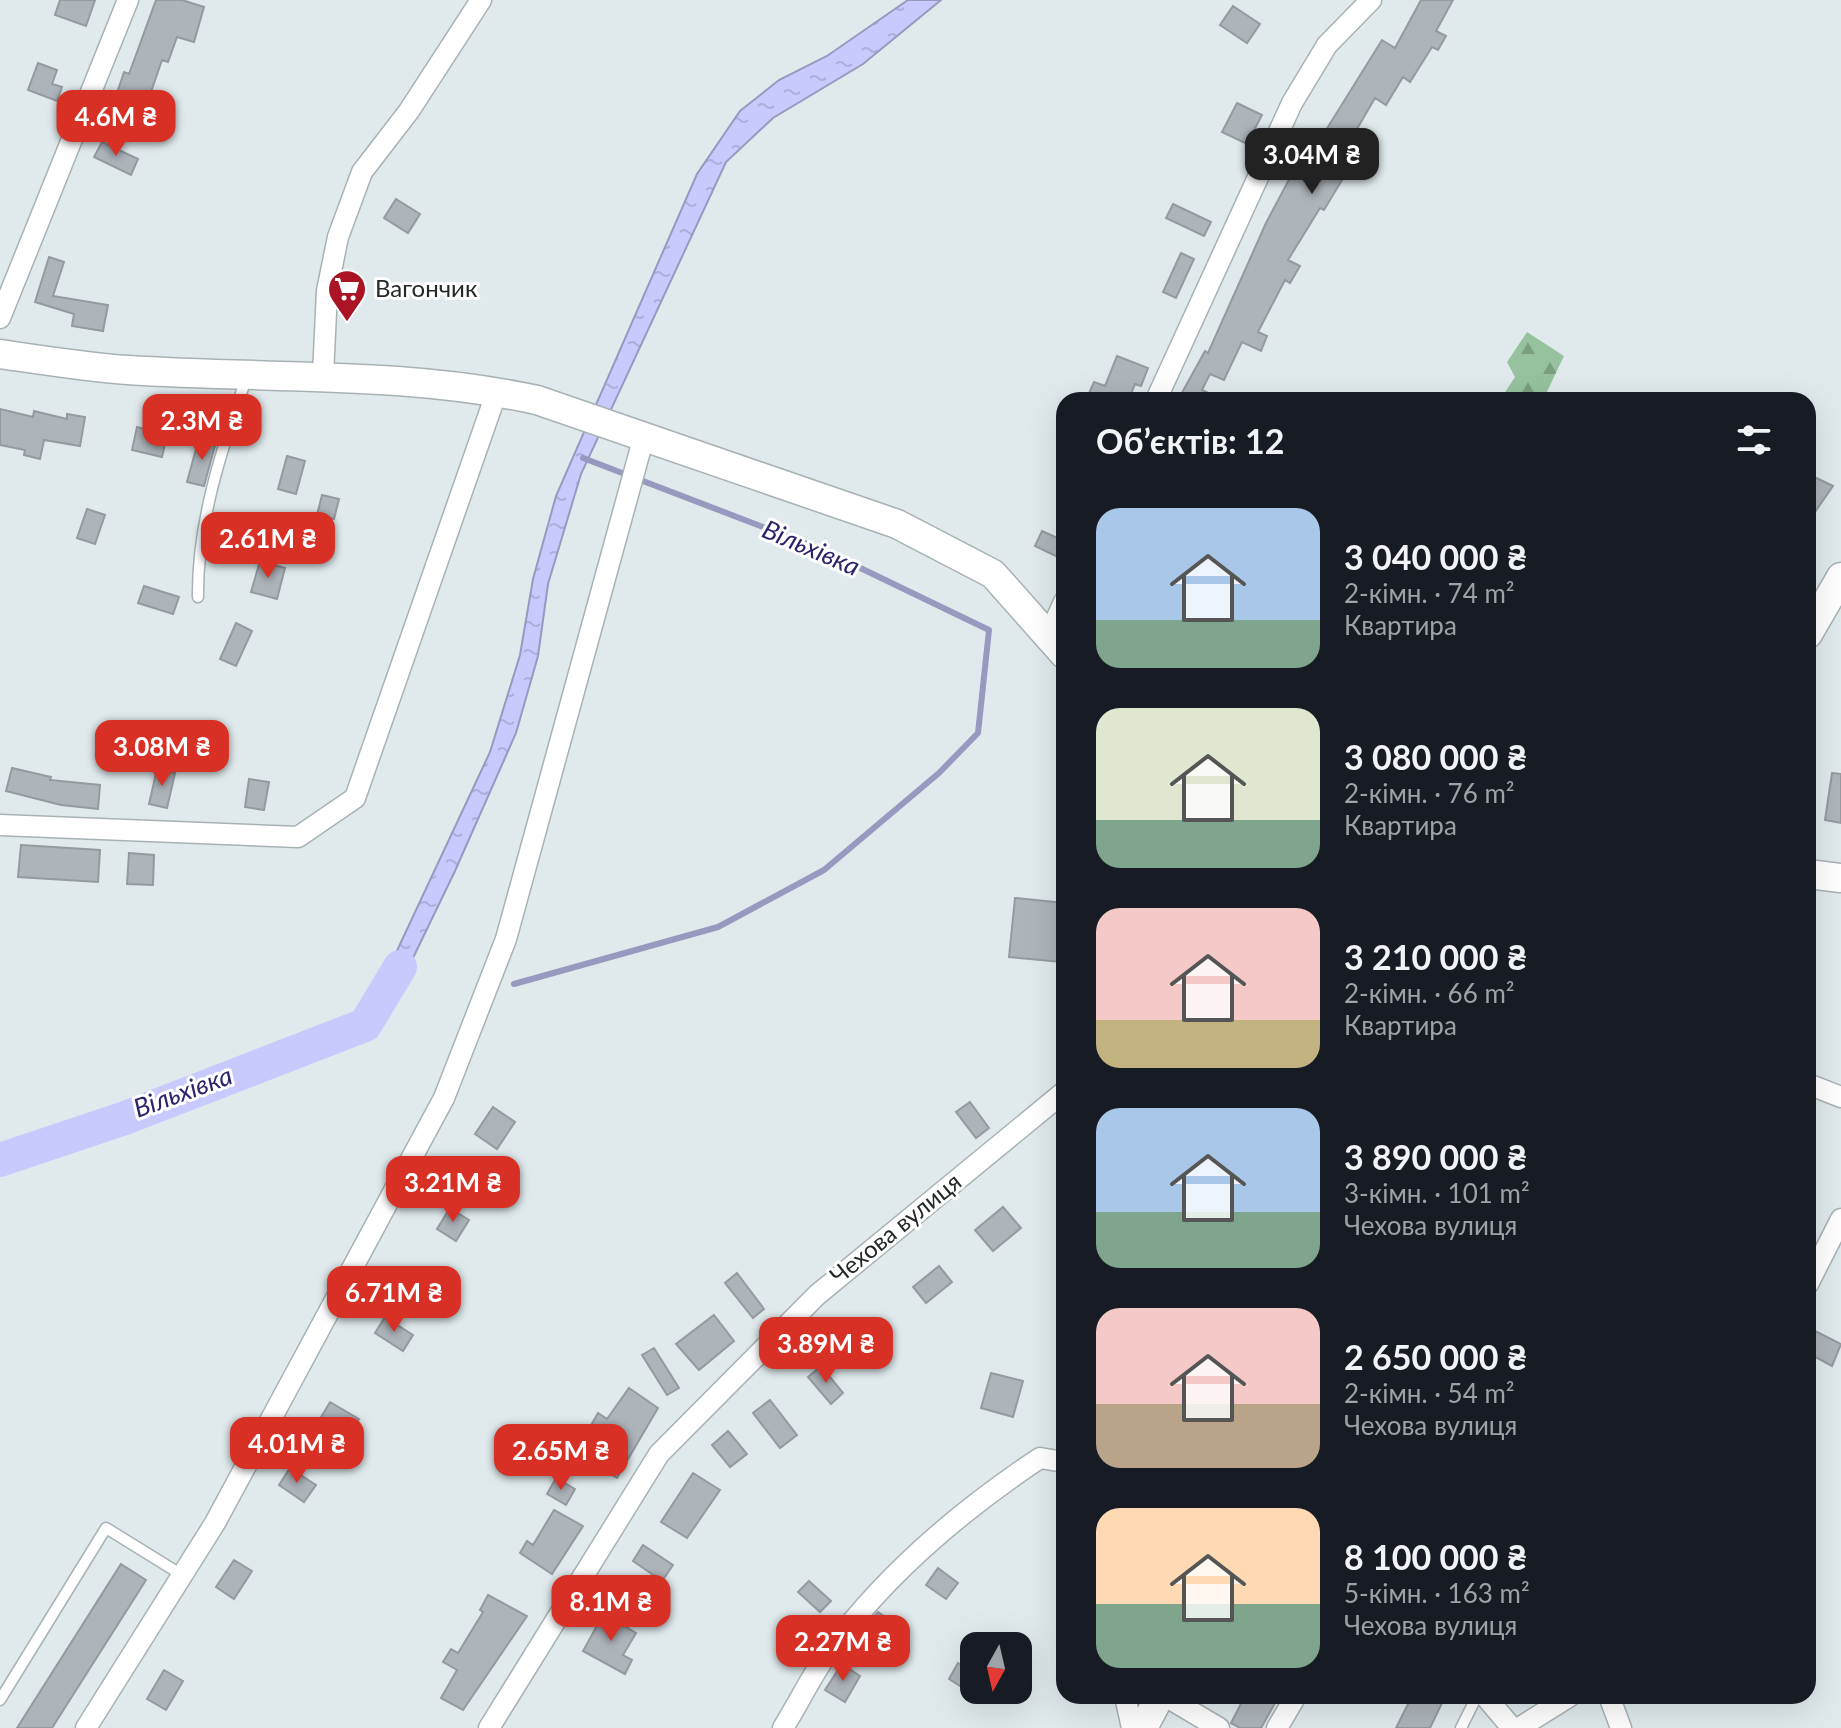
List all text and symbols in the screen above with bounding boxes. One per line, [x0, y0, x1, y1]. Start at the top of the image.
pin: 4.6M ₴ [51, 90, 181, 158]
text: 4.6M ₴ [75, 100, 158, 132]
pin: 3.04M ₴ [1238, 128, 1386, 196]
text: 3.04M ₴ [1263, 138, 1361, 170]
supermarket icon: Вагончик [326, 268, 368, 323]
place label: Вагончик [375, 273, 478, 302]
pin: 2.3M ₴ [137, 394, 267, 462]
text: 2.3M ₴ [161, 404, 244, 436]
icon: filters [1732, 418, 1776, 462]
text: Об’єктів: 12 [1096, 420, 1285, 461]
pin: 2.61M ₴ [194, 512, 342, 580]
water label: Вільхівка [758, 512, 865, 582]
text: 2.61M ₴ [219, 522, 317, 554]
text: 3 040 000 ₴ [1344, 536, 1527, 577]
icon: home [1160, 540, 1256, 636]
text: 2-кімн. · 74 m² [1344, 577, 1515, 609]
text: Квартира [1344, 609, 1457, 641]
pin: 3.08M ₴ [88, 720, 236, 788]
text: 3.08M ₴ [113, 730, 211, 762]
text: 3 080 000 ₴ [1344, 736, 1527, 777]
icon: home [1160, 740, 1256, 836]
text: 2-кімн. · 76 m² [1344, 777, 1515, 809]
text: Квартира [1344, 809, 1457, 841]
text: 3 210 000 ₴ [1344, 936, 1527, 977]
icon: home [1160, 940, 1256, 1036]
text: 2-кімн. · 66 m² [1344, 977, 1515, 1009]
text: Квартира [1344, 1009, 1457, 1041]
water label: Вільхівка [129, 1058, 236, 1124]
text: 3 890 000 ₴ [1344, 1136, 1527, 1177]
icon: home [1160, 1140, 1256, 1236]
pin: 3.21M ₴ [379, 1156, 527, 1224]
text: 3.21M ₴ [404, 1166, 502, 1198]
street label: Чехова вулиця [824, 1166, 966, 1289]
text: 3-кімн. · 101 m² [1344, 1177, 1530, 1209]
text: Чехова вулиця [1344, 1209, 1517, 1241]
pin: 6.71M ₴ [320, 1266, 468, 1334]
text: 6.71M ₴ [345, 1276, 443, 1308]
pin: 3.89M ₴ [752, 1317, 900, 1385]
text: 3.89M ₴ [777, 1327, 875, 1359]
text: 2 650 000 ₴ [1344, 1336, 1527, 1377]
icon: home [1160, 1340, 1256, 1436]
text: 2-кімн. · 54 m² [1344, 1377, 1515, 1409]
text: Чехова вулиця [1344, 1409, 1517, 1441]
pin: 4.01M ₴ [223, 1417, 371, 1485]
pin: 2.65M ₴ [487, 1424, 635, 1492]
text: 4.01M ₴ [248, 1427, 346, 1459]
text: 2.65M ₴ [512, 1434, 610, 1466]
text: 8 100 000 ₴ [1344, 1536, 1527, 1577]
icon: home [1160, 1540, 1256, 1636]
pin: 8.1M ₴ [546, 1575, 676, 1643]
text: 5-кімн. · 163 m² [1344, 1577, 1530, 1609]
text: 8.1M ₴ [570, 1585, 653, 1617]
text: Чехова вулиця [1344, 1609, 1517, 1641]
pin: 2.27M ₴ [769, 1615, 917, 1683]
text: 2.27M ₴ [794, 1625, 892, 1657]
north arrow [960, 1632, 1032, 1704]
map controls [960, 1632, 1032, 1704]

